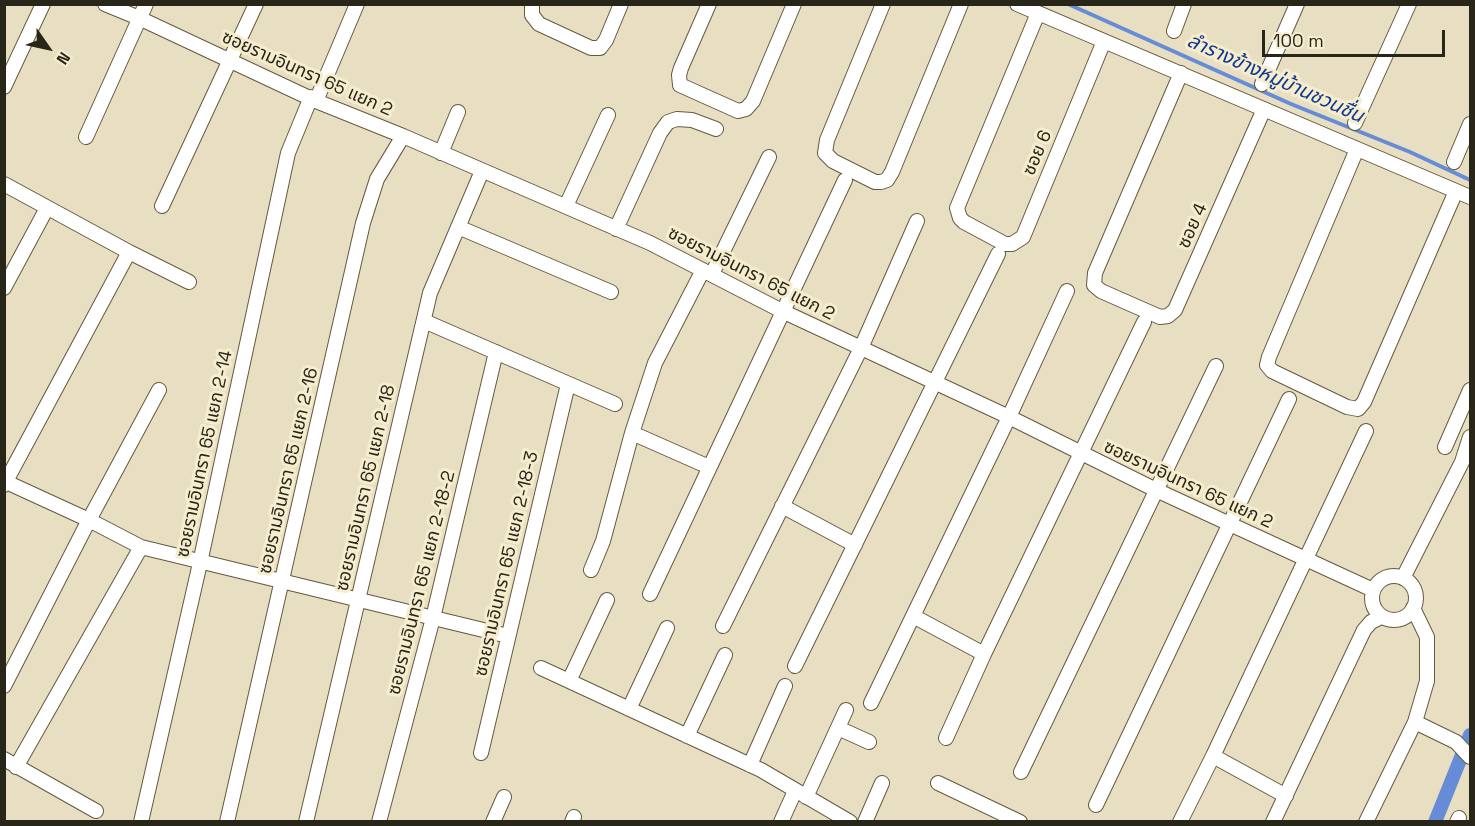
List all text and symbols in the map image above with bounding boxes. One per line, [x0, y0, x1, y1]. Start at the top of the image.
north arrow [18, 18, 78, 78]
scale bar [1265, 18, 1448, 56]
street label: ซอยรามอินทรา 65 แยก 2 [218, 27, 396, 121]
water label: ลำรางข้างหมู่บ้านชวนชื่น [1183, 29, 1367, 129]
text: 100 m [1273, 29, 1324, 52]
text: N [52, 48, 75, 69]
street label: ซอย 6 [1019, 127, 1057, 179]
street label: ซอย 4 [1174, 200, 1212, 252]
street label: ซอยรามอินทรา 65 แยก 2 [664, 223, 838, 325]
street label: ซอยรามอินทรา 65 แยก 2-14 [172, 348, 238, 560]
street label: ซอยรามอินทรา 65 แยก 2-16 [255, 366, 323, 576]
street label: ซอยรามอินทรา 65 แยก 2-18 [332, 383, 400, 593]
street label: ซอยรามอินทรา 65 แยก 2 [1100, 436, 1276, 534]
street label: ซอยรามอินทรา 65 แยก 2-18-3 [471, 449, 543, 679]
street label: ซอยรามอินทรา 65 แยก 2-18-2 [384, 469, 460, 697]

